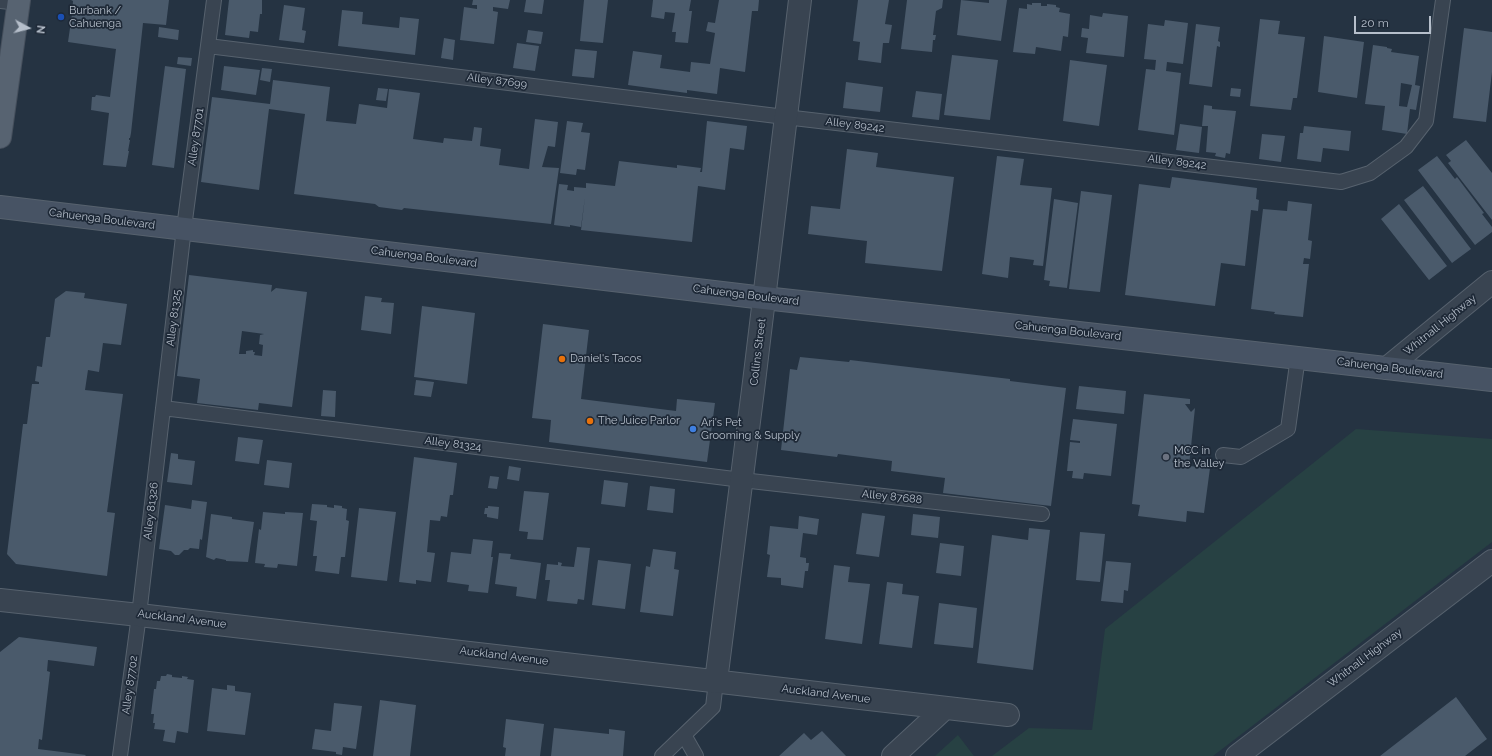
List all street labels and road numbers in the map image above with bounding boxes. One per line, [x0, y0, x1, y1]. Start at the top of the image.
street label: Alley 87699 [466, 71, 528, 91]
street label: Alley 87701 [185, 107, 207, 167]
street label: Alley 89242 [825, 115, 885, 135]
street label: Alley 89242 [1147, 152, 1207, 172]
street label: Cahuenga Boulevard [48, 206, 156, 232]
street label: Cahuenga Boulevard [370, 244, 478, 270]
street label: Cahuenga Boulevard [692, 282, 800, 308]
street label: Alley 81325 [164, 289, 184, 347]
street label: Whitnall Highway [1401, 292, 1479, 358]
street label: Collins Street [747, 318, 769, 386]
street label: Cahuenga Boulevard [1014, 319, 1122, 343]
street label: Cahuenga Boulevard [1336, 355, 1444, 381]
street label: Alley 81324 [424, 434, 482, 454]
street label: Alley 81326 [141, 481, 161, 541]
street label: Alley 87688 [861, 487, 923, 507]
street label: Auckland Avenue [137, 607, 227, 631]
street label: Whitnall Highway [1325, 626, 1405, 690]
street label: Auckland Avenue [459, 644, 549, 668]
street label: Alley 87702 [119, 655, 141, 715]
street label: Auckland Avenue [781, 682, 871, 706]

